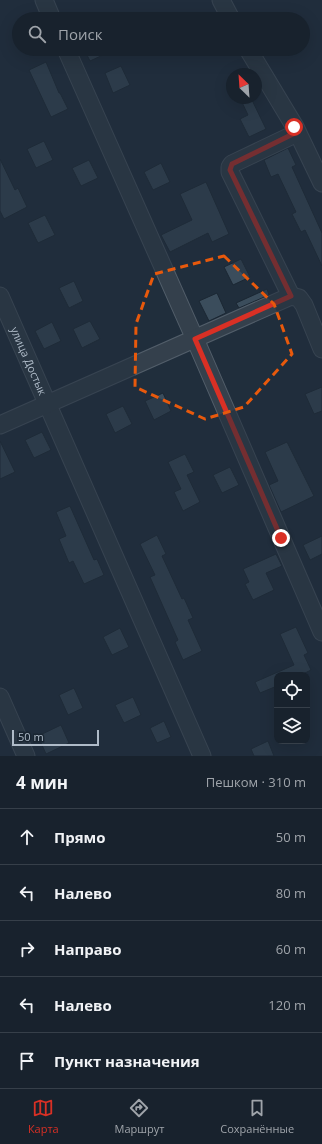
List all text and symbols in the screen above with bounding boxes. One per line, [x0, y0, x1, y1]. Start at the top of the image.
search box [12, 12, 310, 56]
icon: search [26, 23, 48, 45]
text: Поиск [58, 24, 102, 44]
north arrow [226, 68, 262, 104]
route start [285, 118, 303, 136]
street label: улица Достык [7, 324, 51, 398]
route end [272, 529, 290, 547]
map controls [274, 672, 310, 744]
button: locate [274, 672, 310, 708]
button: layers [274, 708, 310, 744]
scale bar [12, 728, 99, 747]
text: 50 m [18, 729, 44, 744]
text: 4 мин [16, 771, 68, 794]
text: Пешком · 310 m [206, 773, 306, 791]
icon: ahead [16, 826, 38, 848]
text: Прямо [54, 827, 106, 847]
text: 50 m [276, 828, 306, 846]
icon: left [16, 882, 38, 904]
text: Налево [54, 883, 112, 903]
text: 80 m [276, 884, 306, 902]
icon: right [16, 938, 38, 960]
text: Направо [54, 939, 122, 959]
text: 60 m [276, 940, 306, 958]
icon: left [16, 994, 38, 1016]
text: Налево [54, 995, 112, 1015]
text: 120 m [268, 996, 306, 1014]
icon: arrive [16, 1050, 38, 1072]
text: Пункт назначения [54, 1051, 200, 1071]
tab: Карта [28, 1097, 59, 1136]
tab: Маршрут [115, 1097, 164, 1136]
tab: Сохранённые [220, 1097, 294, 1136]

